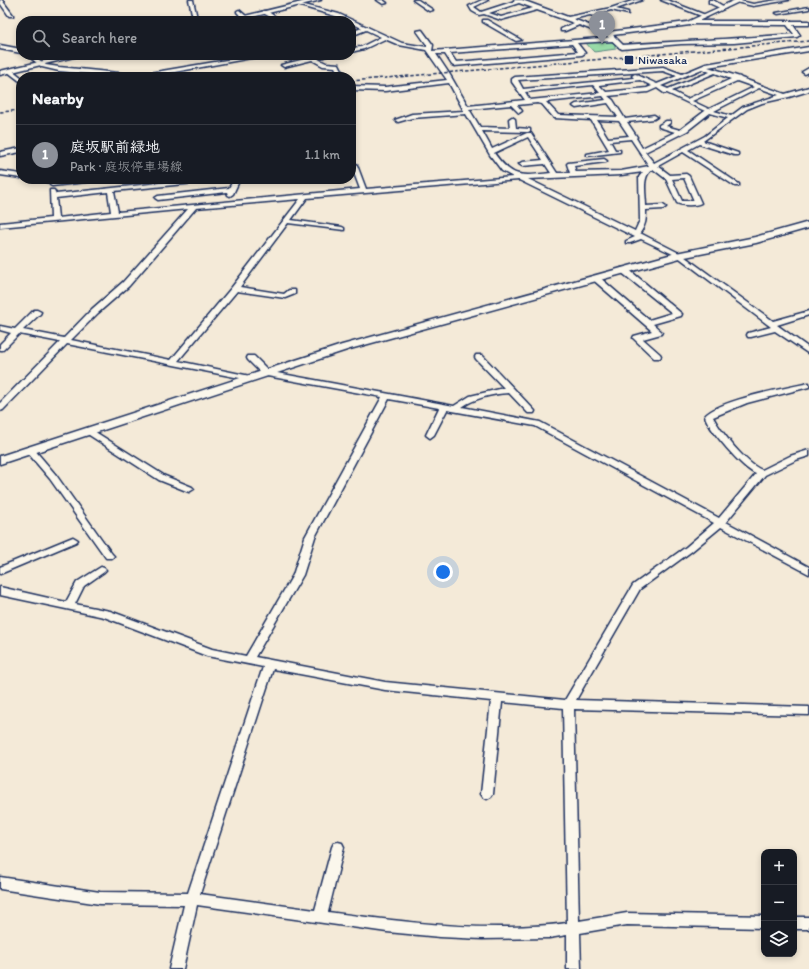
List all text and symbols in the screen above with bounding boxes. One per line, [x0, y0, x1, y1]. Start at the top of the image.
pin: 1 [589, 11, 615, 44]
search box [16, 16, 356, 60]
icon: search [30, 27, 52, 49]
text: Search here [62, 29, 137, 47]
place label: Niwasaka [638, 53, 688, 67]
marker: Niwasaka [623, 54, 635, 66]
text: Nearby [32, 88, 84, 108]
text: 庭坂駅前緑地 [70, 138, 160, 156]
text: 1 [42, 147, 48, 162]
text: 1.1 km [305, 147, 340, 162]
text: Park · 庭坂停車場線 [70, 159, 183, 174]
your location [433, 562, 453, 582]
map controls [761, 849, 797, 957]
button: + [761, 849, 797, 885]
button: − [761, 885, 797, 921]
button: layers [761, 921, 797, 957]

